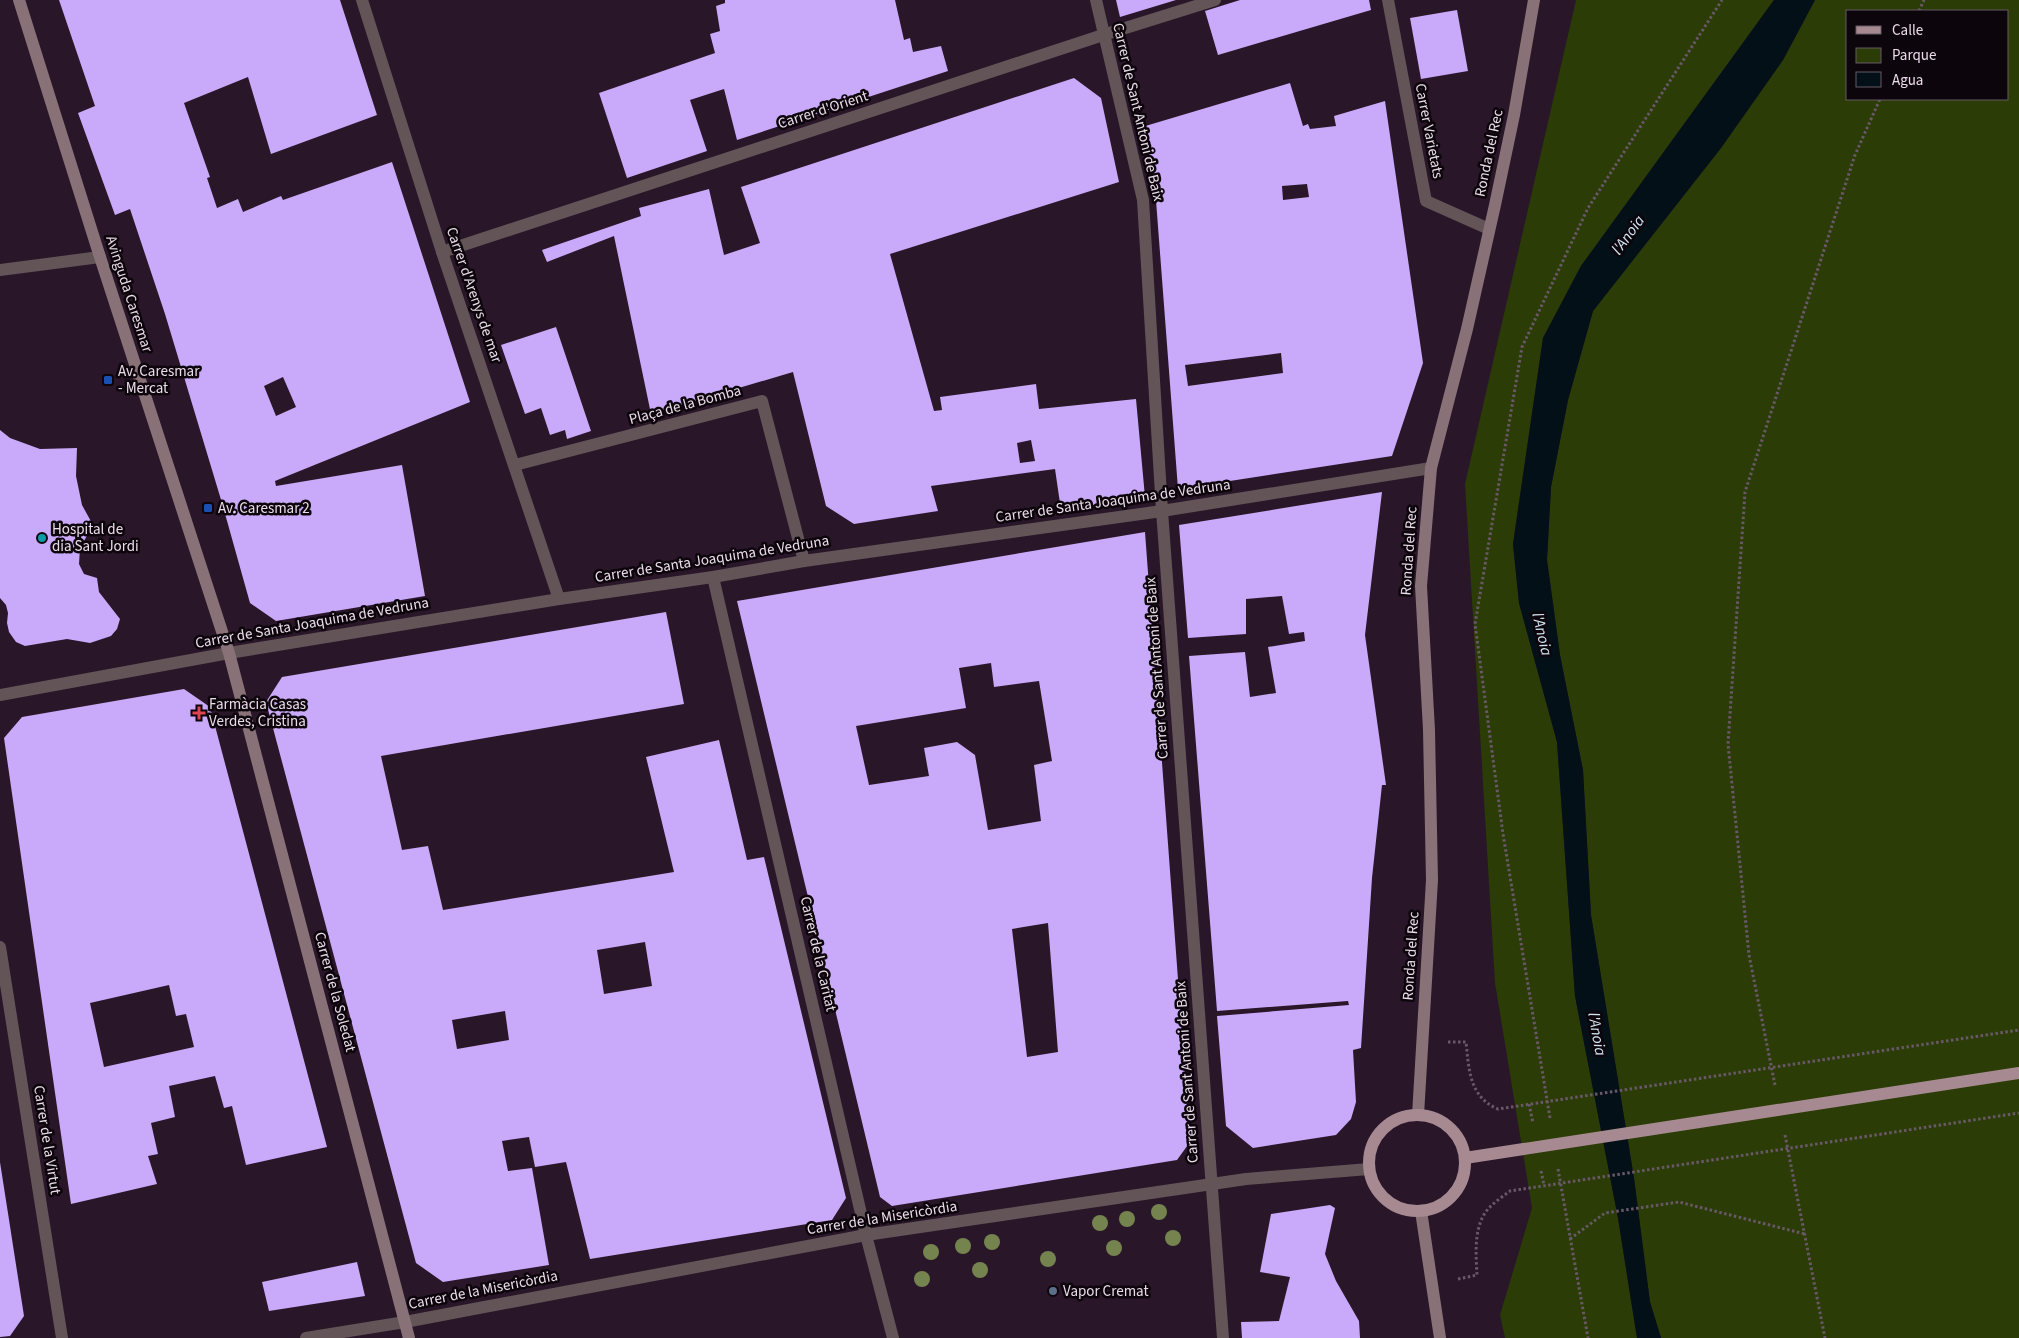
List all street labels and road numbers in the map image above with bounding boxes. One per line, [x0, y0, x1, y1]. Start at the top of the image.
street label: Carrer de Sant Antoni de Baix [1107, 21, 1169, 204]
street label: Carrer Varietats [1409, 82, 1449, 180]
street label: Carrer d'Orient [775, 86, 871, 134]
street label: Ronda del Rec [1469, 107, 1509, 199]
street label: Carrer d'Arenys de mar [441, 224, 507, 366]
street label: Avinguda Caresmar [100, 233, 158, 356]
street label: Plaça de la Bomba [627, 380, 743, 430]
street label: Carrer de Santa Joaquima de Vedruna [994, 474, 1232, 528]
street label: Ronda del Rec [1395, 506, 1423, 596]
street label: Carrer de Santa Joaquima de Vedruna [593, 530, 831, 588]
street label: Carrer de Sant Antoni de Baix [1140, 576, 1174, 760]
street label: Carrer de Santa Joaquima de Vedruna [194, 592, 430, 654]
street label: Carrer de la Caritat [795, 894, 841, 1014]
street label: Ronda del Rec [1397, 911, 1425, 1001]
street label: Carrer de la Soledat [309, 930, 361, 1054]
street label: Carrer de Sant Antoni de Baix [1170, 980, 1204, 1164]
street label: Carrer de la Virtut [28, 1084, 66, 1196]
street label: Carrer de la Misericòrdia [805, 1196, 959, 1240]
street label: Carrer de la Misericòrdia [407, 1265, 559, 1315]

